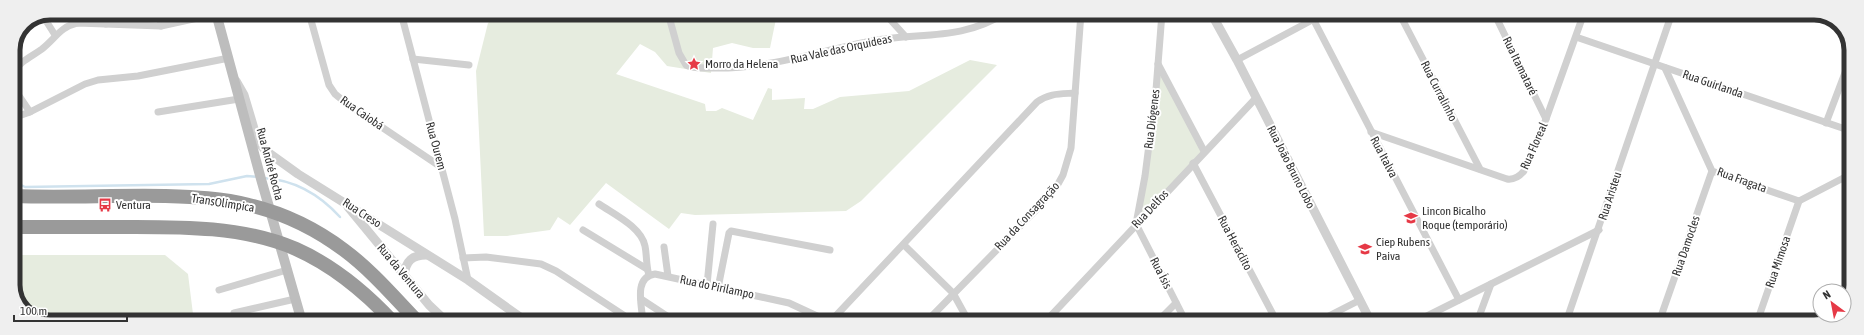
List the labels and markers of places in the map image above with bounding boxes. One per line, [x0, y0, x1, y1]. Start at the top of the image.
place icon: Morro da Helena [686, 56, 702, 72]
place label: Morro da Helena [705, 57, 778, 71]
bus stop icon: Ventura [97, 197, 113, 213]
place label: Ventura [116, 198, 151, 212]
place label: Lincon Bicalho Roque (temporário) [1422, 204, 1508, 232]
school or university icon: Lincon Bicalho Roque (temporário) [1403, 210, 1419, 226]
place label: Ciep Rubens Paiva [1376, 235, 1430, 263]
school or university icon: Ciep Rubens Paiva [1357, 241, 1373, 257]

